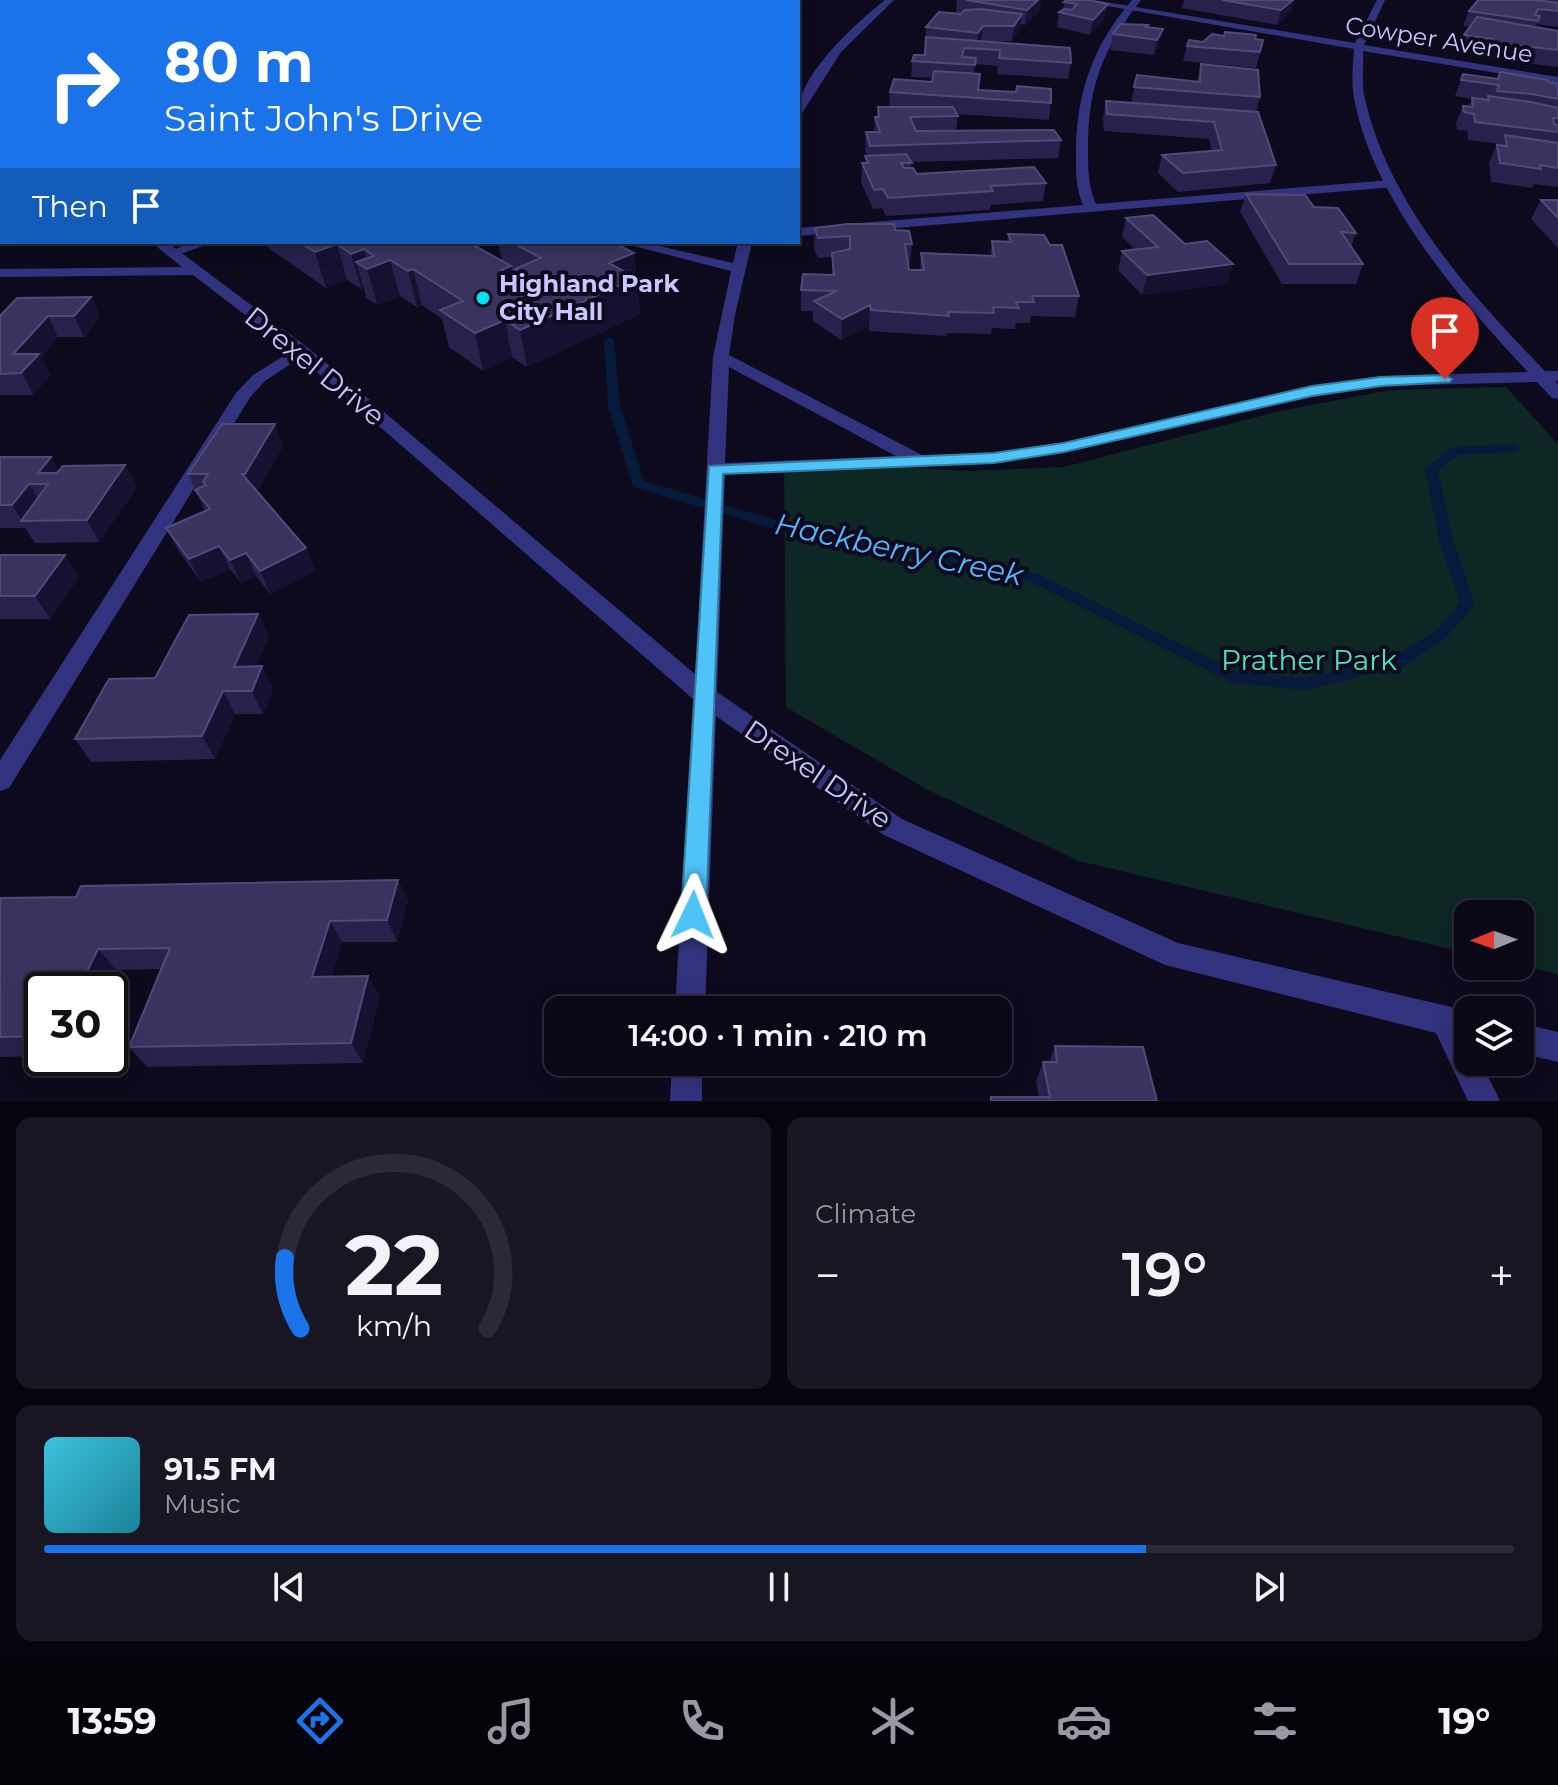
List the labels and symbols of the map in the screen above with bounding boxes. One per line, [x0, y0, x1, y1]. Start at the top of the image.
street label: Cowper Avenue [1343, 10, 1535, 69]
place label: Highland Park City Hall [499, 269, 679, 326]
marker: Highland Park City Hall [474, 289, 492, 307]
pin [1411, 297, 1479, 379]
street label: Drexel Drive [238, 299, 392, 433]
water label: Hackberry Creek [772, 505, 1028, 594]
park label: Prather Park [1221, 643, 1397, 677]
street label: Drexel Drive [738, 712, 898, 836]
position arrow [651, 873, 735, 957]
north arrow [1454, 900, 1534, 980]
speed limit sign: 30 [24, 972, 128, 1076]

